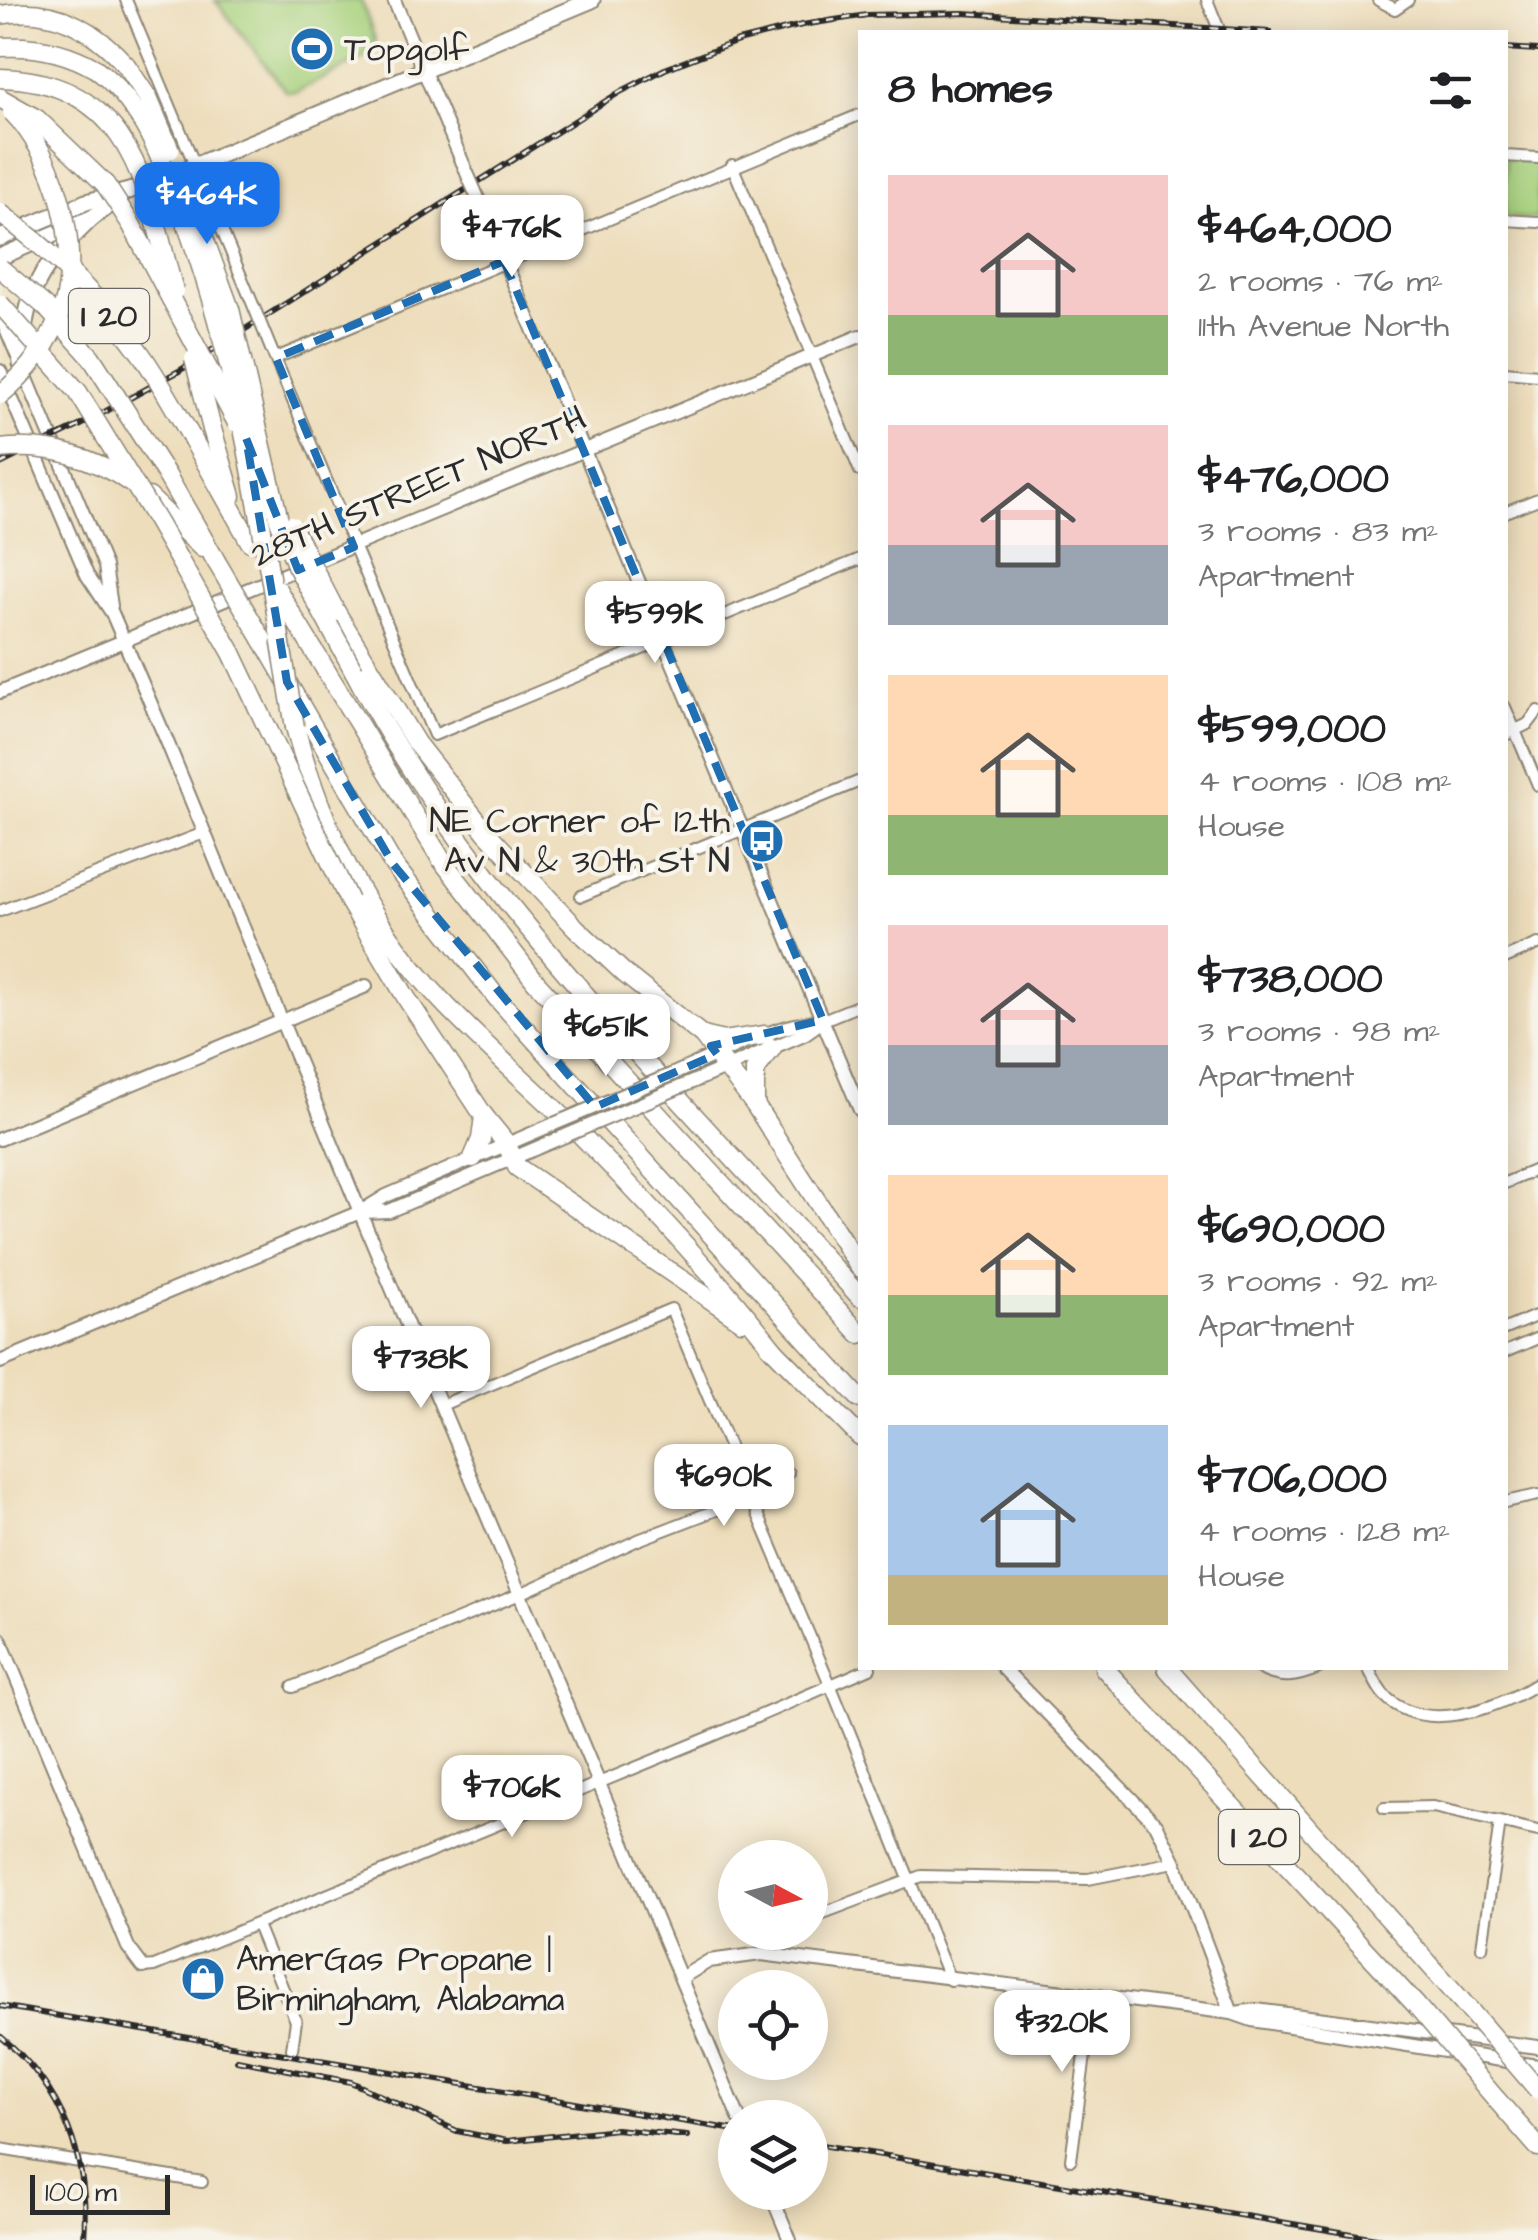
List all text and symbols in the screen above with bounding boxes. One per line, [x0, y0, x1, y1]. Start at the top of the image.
place label: Topgolf [344, 25, 469, 76]
sports icon: Topgolf [289, 26, 335, 72]
text: 8 homes [888, 61, 1053, 119]
icon: filters [1423, 63, 1478, 118]
pin: $464K [137, 162, 277, 247]
text: $464K [157, 172, 257, 217]
pin: $476K [442, 195, 582, 280]
text: $464,000 [1198, 201, 1392, 259]
text: $476K [463, 205, 561, 250]
icon: home [968, 215, 1088, 335]
text: 2 rooms · 76 m² [1198, 259, 1443, 304]
road number: I 20 [69, 289, 149, 343]
text: 11th Avenue North [1198, 304, 1449, 349]
street label: 28TH STREET NORTH [244, 394, 594, 580]
text: $476,000 [1198, 451, 1389, 509]
icon: home [968, 465, 1088, 585]
text: 3 rooms · 83 m² [1198, 509, 1439, 554]
text: Apartment [1198, 554, 1354, 599]
pin: $599K [585, 581, 725, 666]
text: $599K [607, 591, 703, 636]
text: $599,000 [1198, 701, 1386, 759]
icon: home [968, 715, 1088, 835]
text: 4 rooms · 108 m² [1198, 759, 1452, 804]
place label: NE Corner of 12th Av N & 30th St N [429, 797, 730, 886]
text: House [1198, 804, 1285, 849]
bus stop icon: NE Corner of 12th Av N & 30th St N [739, 818, 785, 864]
text: $738,000 [1198, 951, 1383, 1009]
icon: home [968, 965, 1088, 1085]
pin: $651K [536, 994, 676, 1079]
text: $651K [564, 1004, 648, 1049]
text: 3 rooms · 98 m² [1198, 1009, 1441, 1054]
text: Apartment [1198, 1054, 1354, 1099]
text: $690,000 [1198, 1201, 1385, 1259]
icon: home [968, 1215, 1088, 1335]
text: 3 rooms · 92 m² [1198, 1259, 1438, 1304]
text: Apartment [1198, 1304, 1354, 1349]
pin: $738K [351, 1326, 491, 1411]
text: $738K [374, 1336, 468, 1381]
pin: $690K [654, 1444, 794, 1529]
text: $706,000 [1198, 1451, 1387, 1509]
text: $690K [676, 1454, 772, 1499]
icon: home [968, 1465, 1088, 1585]
text: 4 rooms · 128 m² [1198, 1509, 1450, 1554]
text: House [1198, 1554, 1285, 1599]
pin: $706K [442, 1755, 582, 1840]
text: $706K [463, 1765, 561, 1810]
road number: I 20 [1219, 1810, 1299, 1864]
north arrow [718, 1840, 828, 1950]
map controls [718, 1840, 828, 2210]
place label: AmerGas Propane | Birmingham, Alabama [236, 1935, 565, 2026]
shop icon: AmerGas Propane | Birmingham, Alabama [180, 1956, 226, 2002]
button: locate [718, 1970, 828, 2080]
pin: $320K [992, 1990, 1132, 2075]
text: $320K [1016, 2000, 1108, 2045]
button: layers [718, 2100, 828, 2210]
scale bar [30, 2170, 170, 2214]
text: 100 m [45, 2173, 117, 2212]

